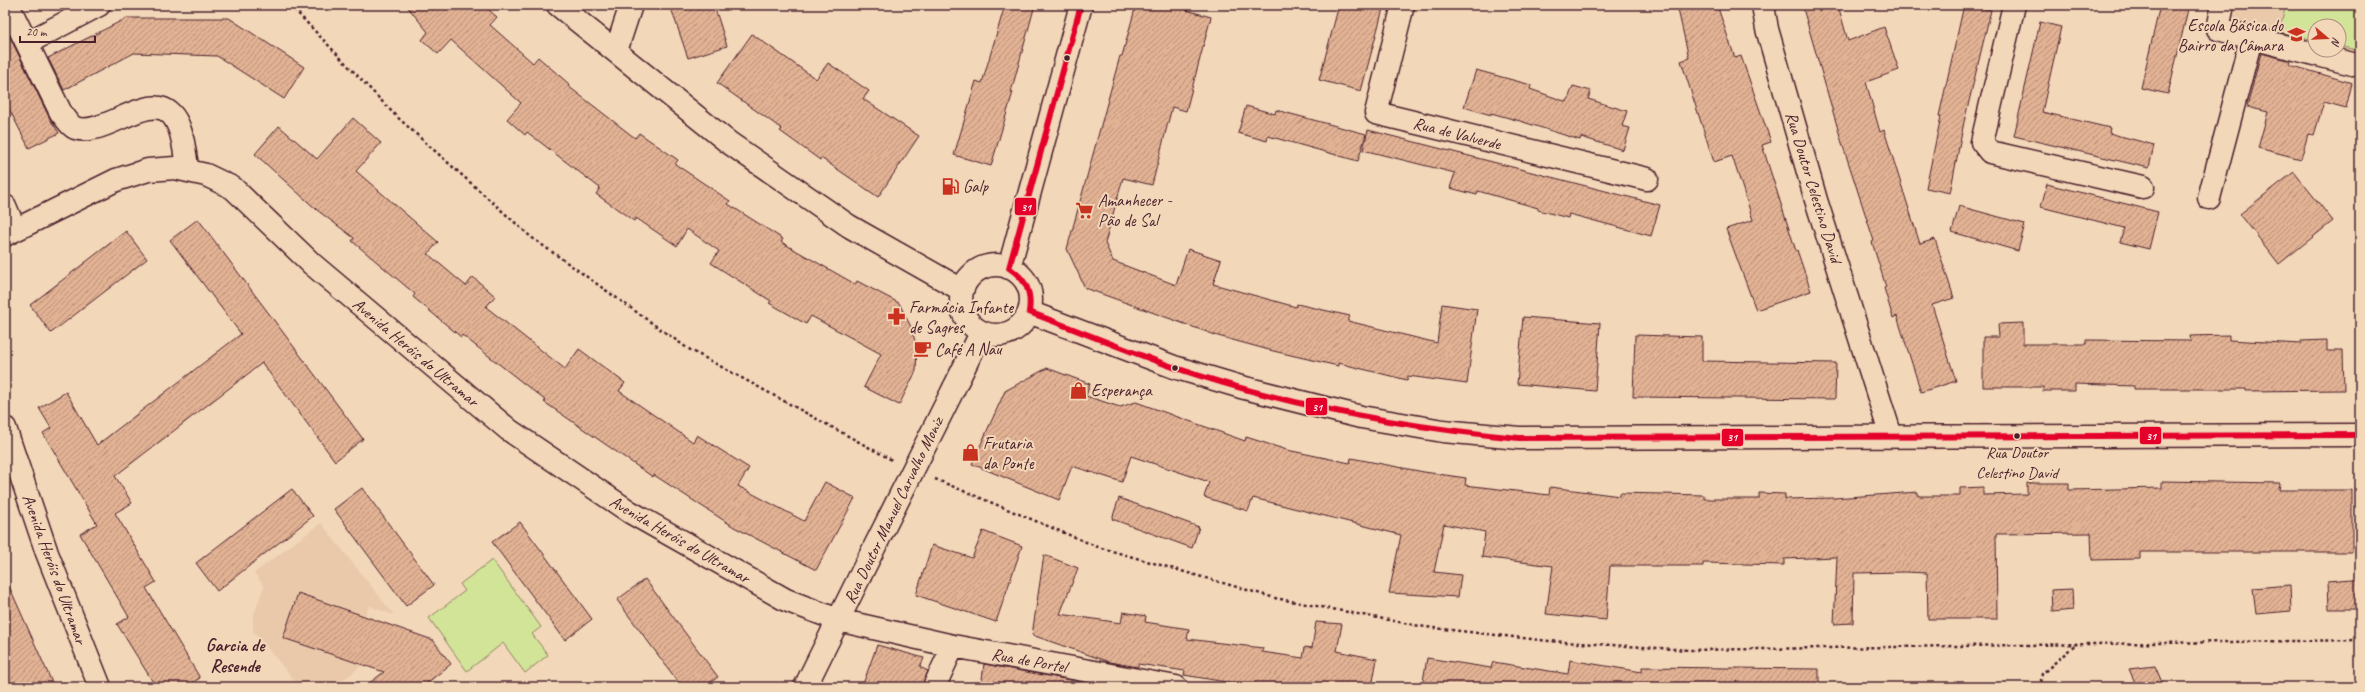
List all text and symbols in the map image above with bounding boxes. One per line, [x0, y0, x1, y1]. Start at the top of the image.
place label: Escola Básica do Bairro da Câmara [2178, 15, 2284, 56]
scale bar [20, 18, 95, 44]
north arrow [2307, 18, 2347, 58]
text: 20 m [26, 24, 48, 40]
school or university icon: Escola Básica do Bairro da Câmara [2286, 25, 2306, 45]
text: N [2328, 36, 2344, 49]
unlabelled marker [1062, 53, 1072, 63]
street label: Rua Doutor Celestino David [1781, 109, 1847, 268]
street label: Rua de Valverde [1411, 112, 1504, 155]
fuel station icon: Galp [940, 176, 960, 196]
place label: Galp [963, 176, 990, 197]
place label: Amanhecer - Pão de Sal [1098, 190, 1173, 231]
line badge: 31 [1014, 197, 1037, 216]
text: 31 [1021, 200, 1032, 214]
supermarket icon: Amanhecer - Pão de Sal [1075, 200, 1095, 220]
street label: Avenida Heróis do Ultramar [348, 294, 484, 412]
place label: Farmácia Infante de Sagres [909, 297, 1014, 338]
pharmacy icon: Farmácia Infante de Sagres [886, 307, 906, 327]
cafe icon: Café A Nau [912, 339, 932, 359]
place label: Café A Nau [935, 339, 1003, 360]
unlabelled marker [1170, 363, 1180, 373]
shop icon: Esperança [1068, 380, 1088, 400]
place label: Esperança [1091, 380, 1153, 401]
line badge: 31 [1305, 397, 1328, 416]
text: 31 [1312, 400, 1323, 414]
street label: Rua Doutor Manuel Carvalho Moniz [839, 412, 948, 607]
line badge: 31 [2139, 426, 2162, 445]
line badge: 31 [1721, 428, 1744, 447]
text: 31 [2146, 429, 2157, 443]
text: 31 [1727, 430, 1738, 444]
marker: Rua Doutor Celestino David [2012, 431, 2022, 441]
place label: Frutaria da Ponte [983, 433, 1035, 474]
shop icon: Frutaria da Ponte [960, 443, 980, 463]
place label: Rua Doutor Celestino David [1976, 443, 2060, 483]
street label: Avenida Heróis do Ultramar [18, 491, 92, 649]
street label: Avenida Heróis do Ultramar [606, 491, 755, 589]
district label: Garcia de Resende [206, 634, 266, 677]
street label: Rua de Portel [990, 644, 1071, 678]

